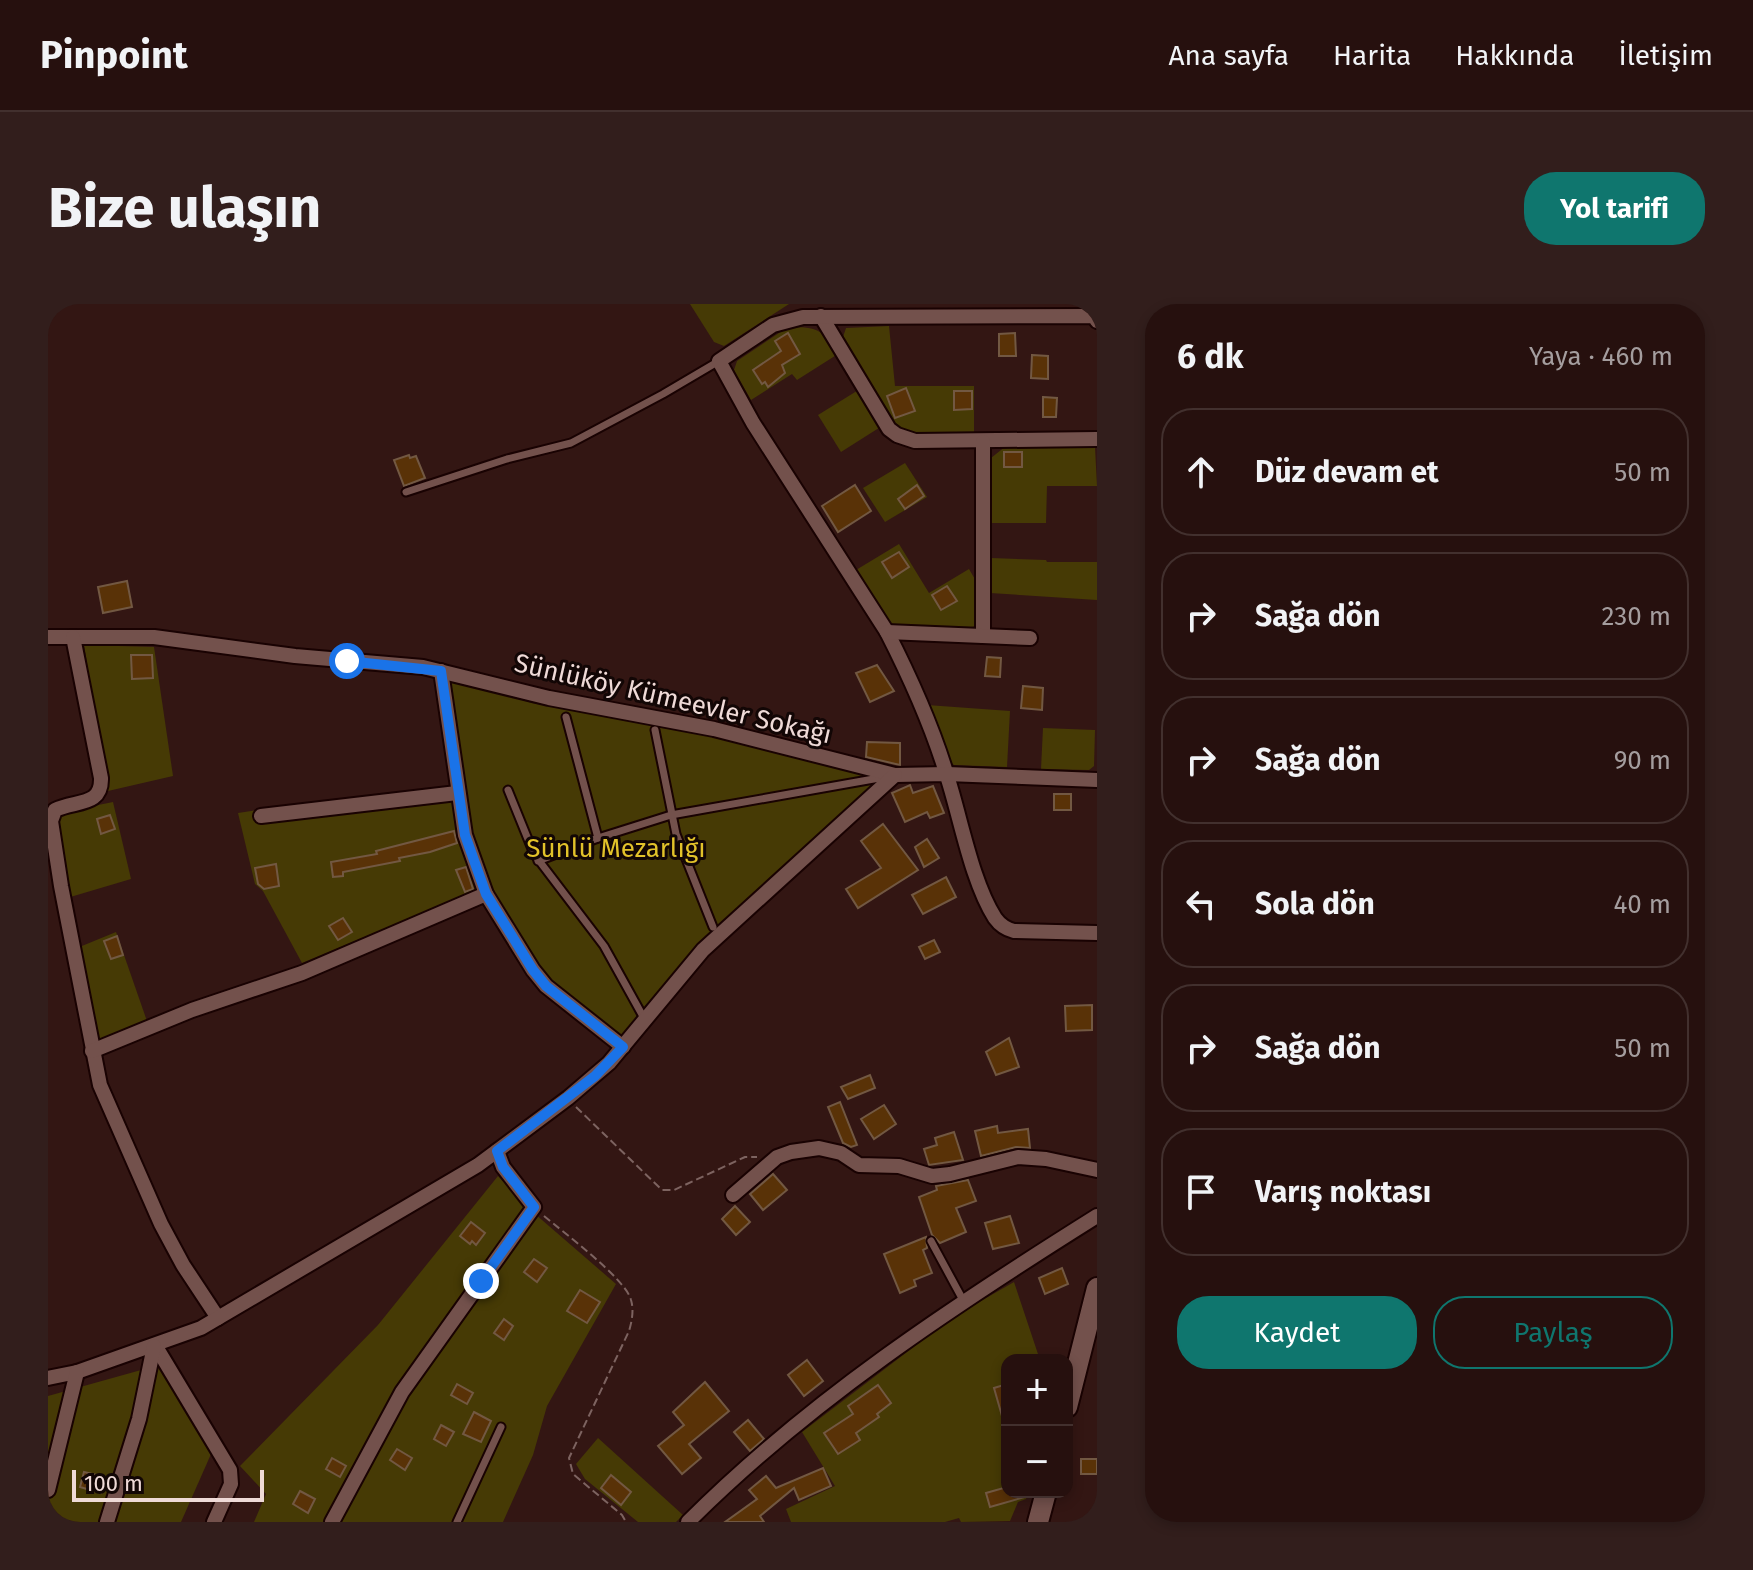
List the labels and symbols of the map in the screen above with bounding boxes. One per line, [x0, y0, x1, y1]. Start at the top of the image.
route start [329, 643, 365, 679]
street label: Sünlüköy Kümeevler Sokağı [512, 647, 834, 751]
park label: Sünlü Mezarlığı [526, 833, 706, 864]
route end [463, 1263, 499, 1299]
scale bar [72, 1466, 264, 1502]

